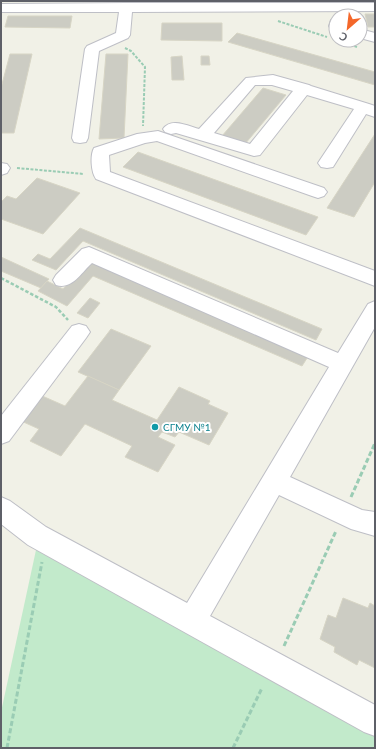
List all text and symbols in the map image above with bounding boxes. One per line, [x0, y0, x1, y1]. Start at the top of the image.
north arrow [328, 8, 368, 48]
text: С [336, 29, 349, 45]
place label: СГМУ №1 [163, 421, 211, 433]
marker: СГМУ №1 [150, 422, 160, 432]

